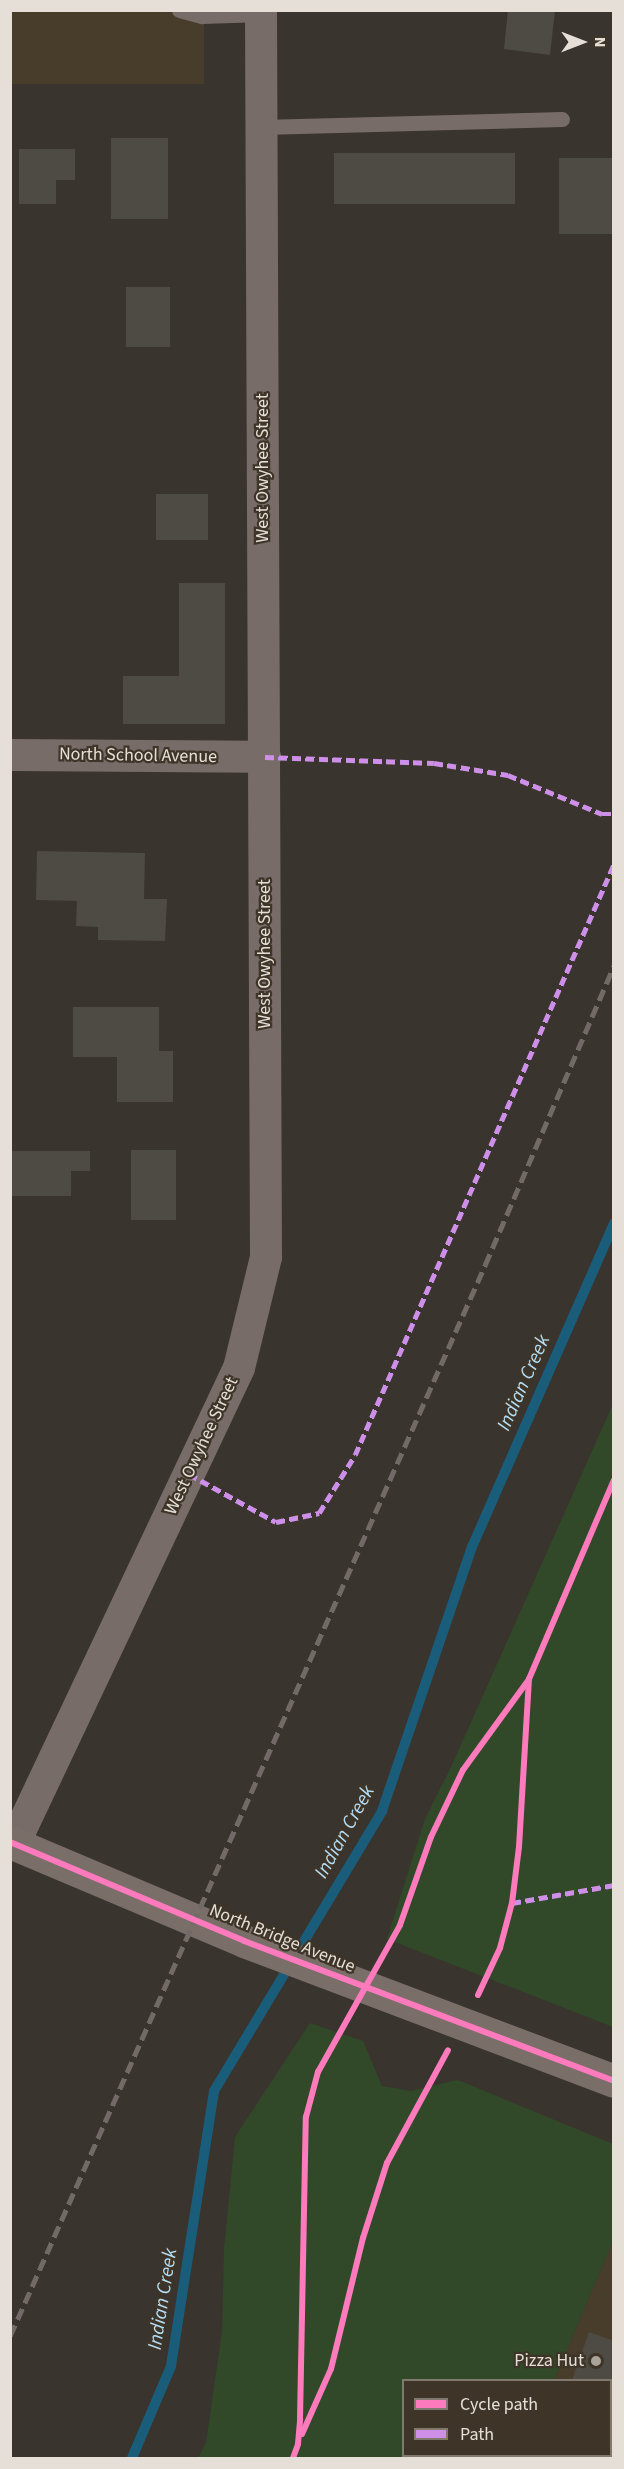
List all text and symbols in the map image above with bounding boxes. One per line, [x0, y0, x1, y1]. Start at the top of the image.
north arrow [552, 12, 612, 72]
text: N [589, 37, 611, 47]
street label: West Owyhee Street [252, 393, 274, 543]
street label: North School Avenue [59, 744, 217, 768]
street label: West Owyhee Street [254, 879, 276, 1029]
water label: Indian Creek [492, 1331, 556, 1435]
street label: West Owyhee Street [161, 1374, 243, 1518]
water label: Indian Creek [310, 1781, 380, 1883]
street label: North Bridge Avenue [206, 1900, 358, 1978]
water label: Indian Creek [143, 2247, 183, 2351]
place label: Pizza Hut [514, 2350, 584, 2372]
marker: Pizza Hut [589, 2354, 603, 2368]
legend [402, 2379, 612, 2457]
text: Cycle path [460, 2392, 538, 2417]
text: Path [460, 2422, 494, 2447]

